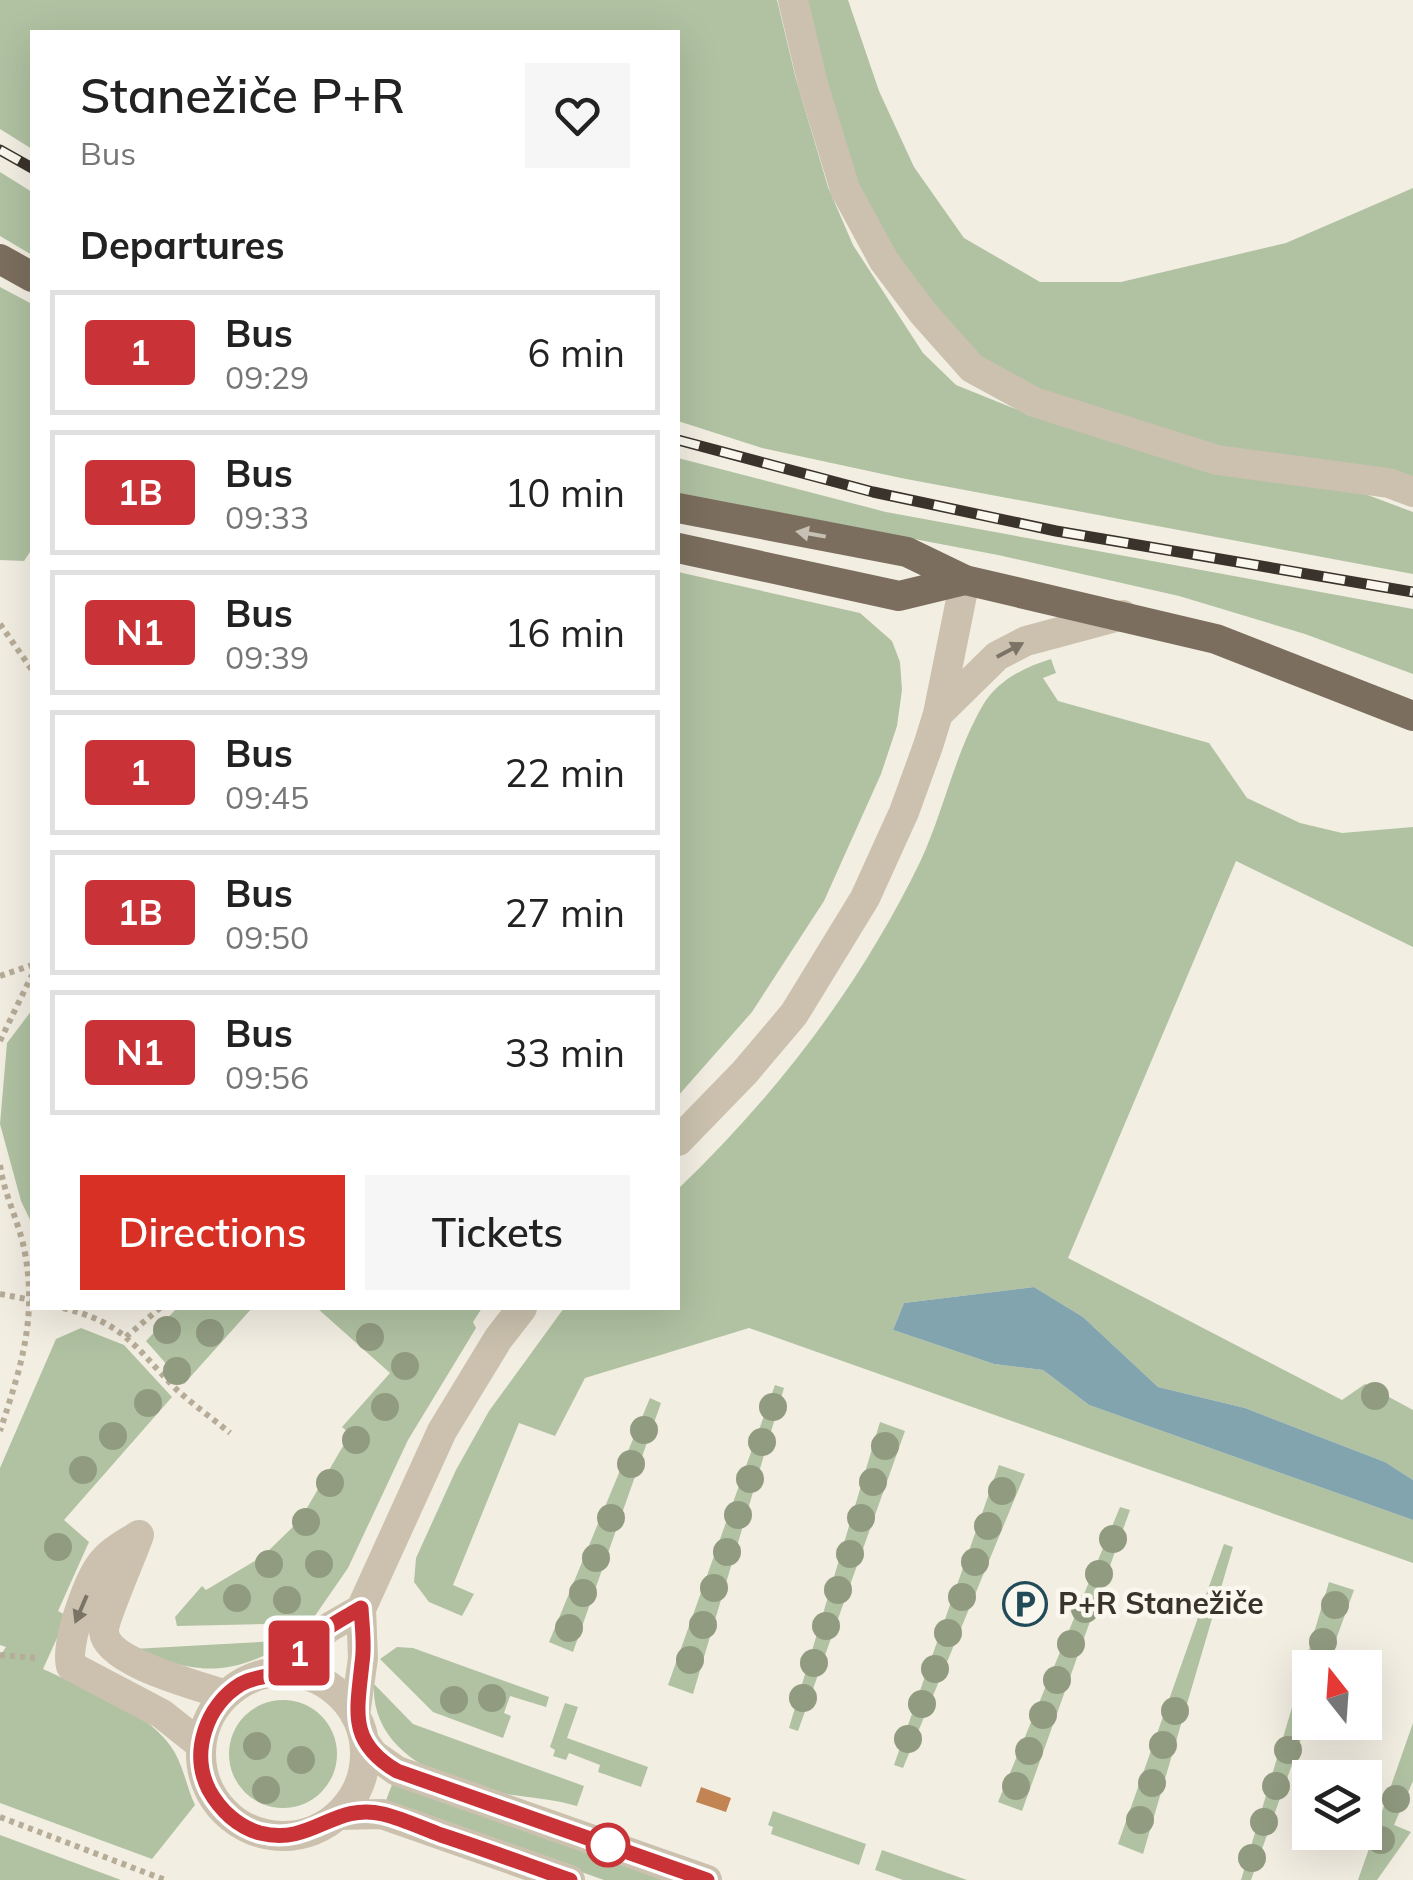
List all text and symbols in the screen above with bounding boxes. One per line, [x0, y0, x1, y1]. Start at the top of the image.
button: heart [525, 63, 630, 168]
text: Stanežiče P+R [80, 65, 405, 125]
text: Bus [80, 133, 136, 173]
text: Departures [80, 221, 284, 269]
text: Bus [225, 309, 293, 357]
text: 6 min [528, 329, 625, 377]
text: 1 [129, 330, 151, 374]
text: 09:29 [225, 357, 309, 397]
text: Bus [225, 449, 293, 497]
text: 10 min [505, 469, 625, 517]
text: 1B [117, 470, 163, 514]
text: 09:33 [225, 497, 309, 537]
one-way arrow [795, 526, 827, 541]
text: Bus [225, 589, 293, 637]
text: 16 min [505, 609, 625, 657]
text: N1 [116, 610, 164, 654]
text: 09:39 [225, 637, 309, 677]
one-way arrow [996, 641, 1025, 658]
text: Bus [225, 729, 293, 777]
text: 22 min [505, 749, 625, 797]
text: 1 [129, 750, 151, 794]
text: 09:45 [225, 777, 309, 817]
text: Bus [225, 869, 293, 917]
text: 27 min [505, 889, 625, 937]
text: 1B [117, 890, 163, 934]
text: 09:50 [225, 917, 309, 957]
text: Bus [225, 1009, 293, 1057]
text: 33 min [505, 1029, 625, 1077]
text: N1 [116, 1030, 164, 1074]
text: 09:56 [225, 1057, 309, 1097]
button: Directions [80, 1175, 345, 1290]
button: Tickets [365, 1175, 630, 1290]
parking icon: P+R Stanežiče [1002, 1581, 1048, 1627]
place label: P+R Stanežiče [1058, 1584, 1264, 1622]
one-way arrow [73, 1594, 89, 1624]
line badge: 1 [266, 1620, 332, 1686]
text: 1 [288, 1631, 310, 1675]
north arrow [1292, 1650, 1382, 1740]
map controls [1292, 1650, 1382, 1850]
button: layers [1292, 1760, 1382, 1850]
unlabelled marker [587, 1824, 629, 1866]

